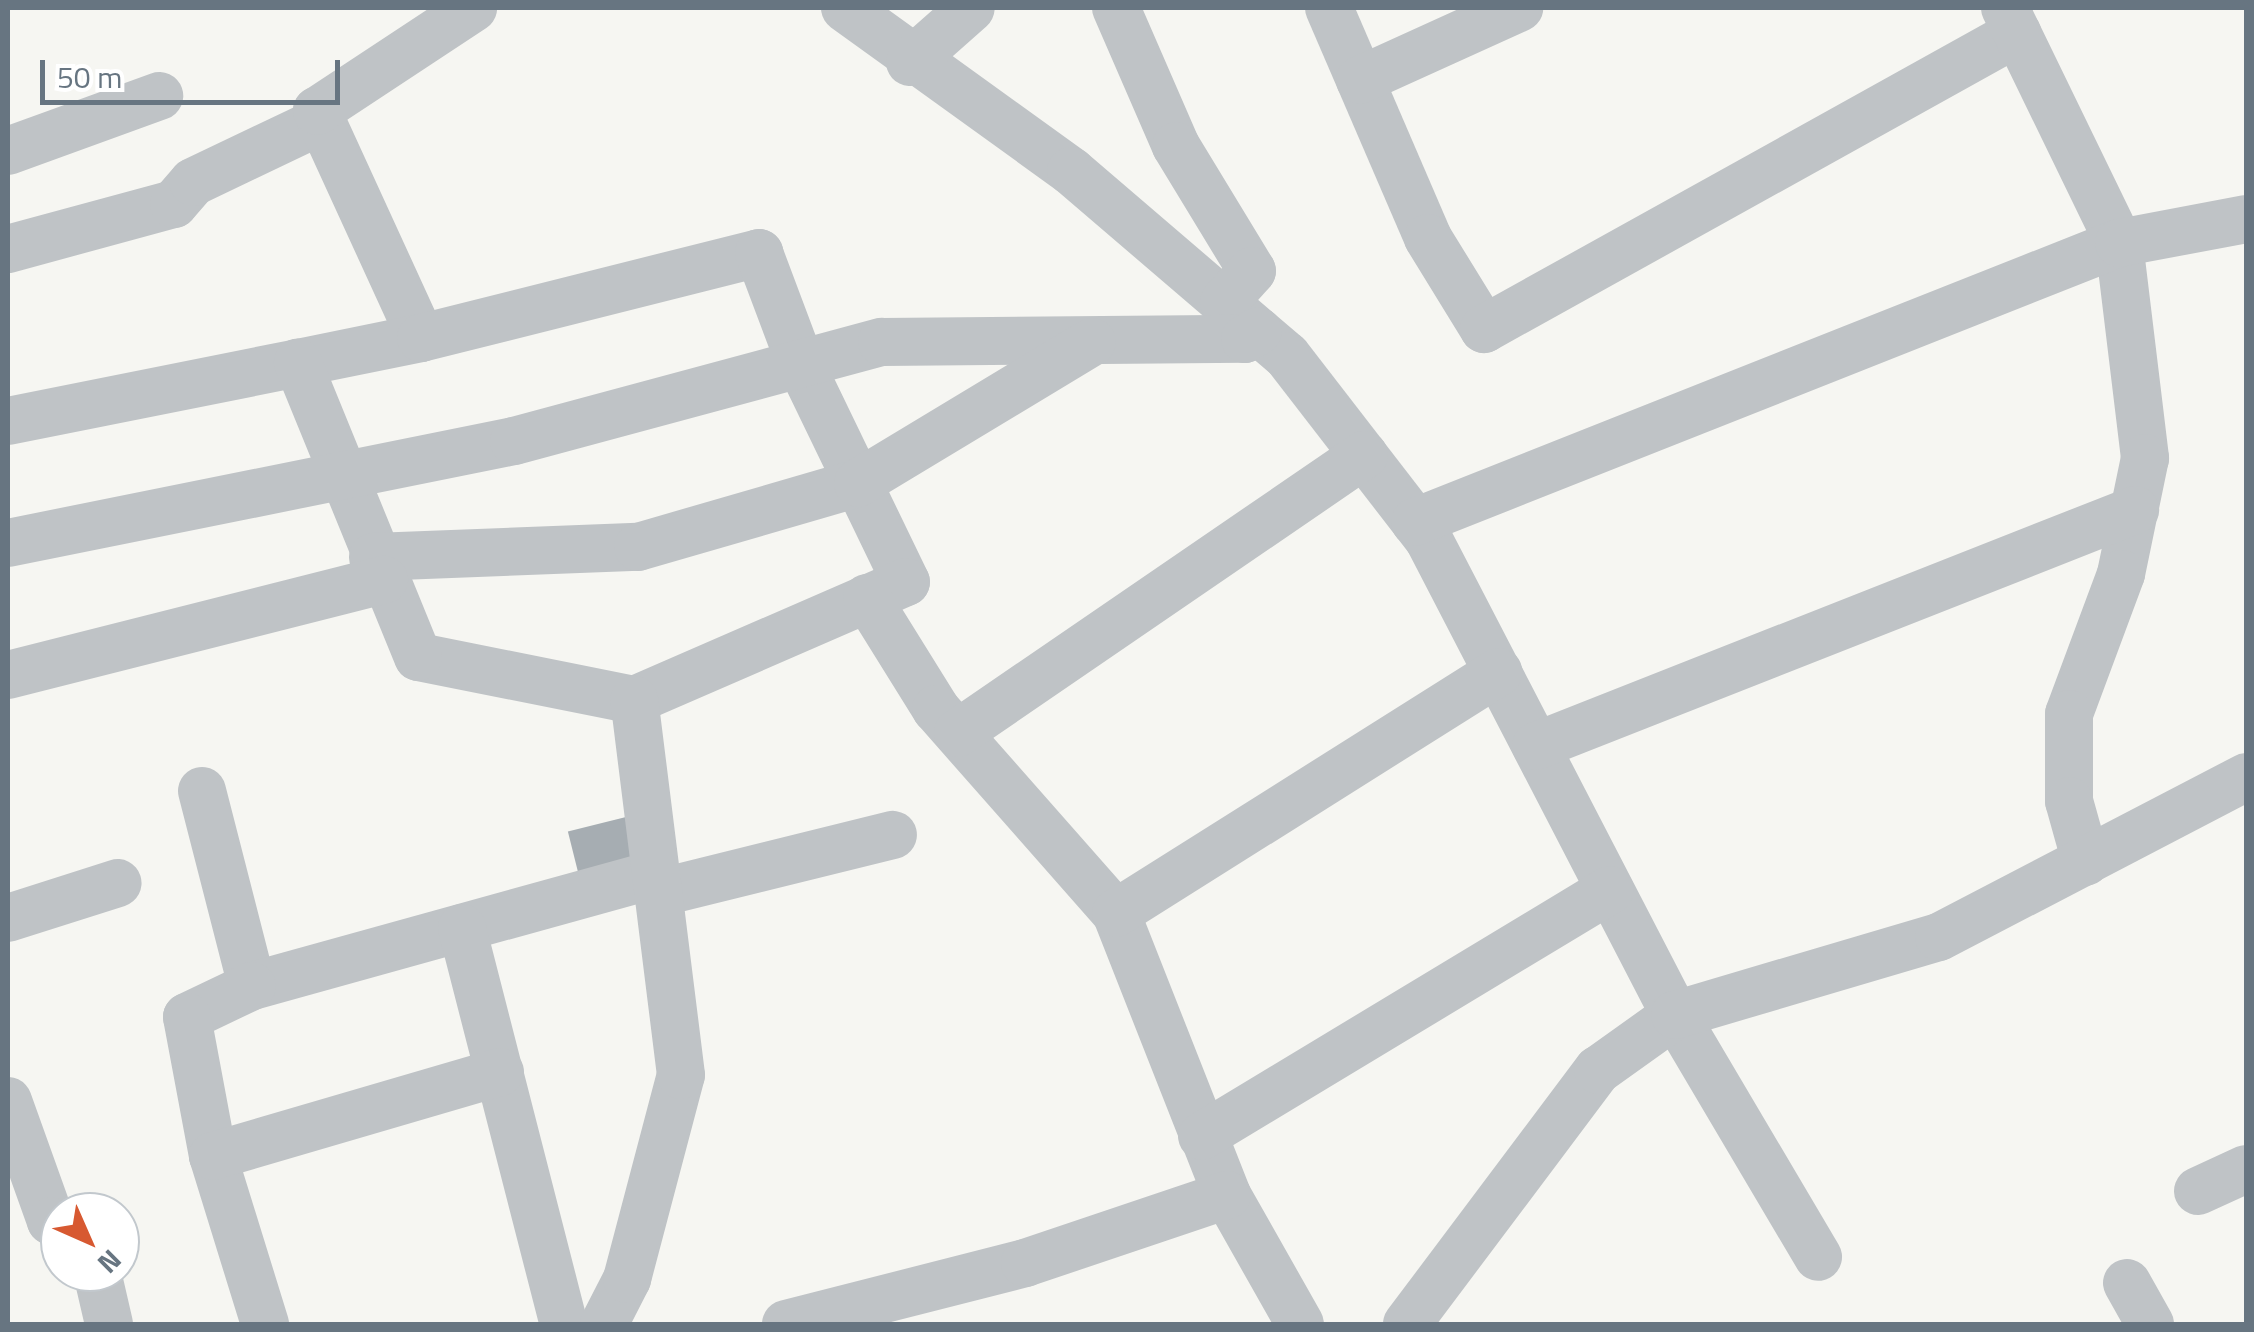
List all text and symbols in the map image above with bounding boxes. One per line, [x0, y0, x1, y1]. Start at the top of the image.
scale bar [45, 40, 345, 102]
text: 50 m [57, 54, 122, 100]
north arrow [40, 1192, 140, 1292]
text: N [88, 1240, 132, 1284]

